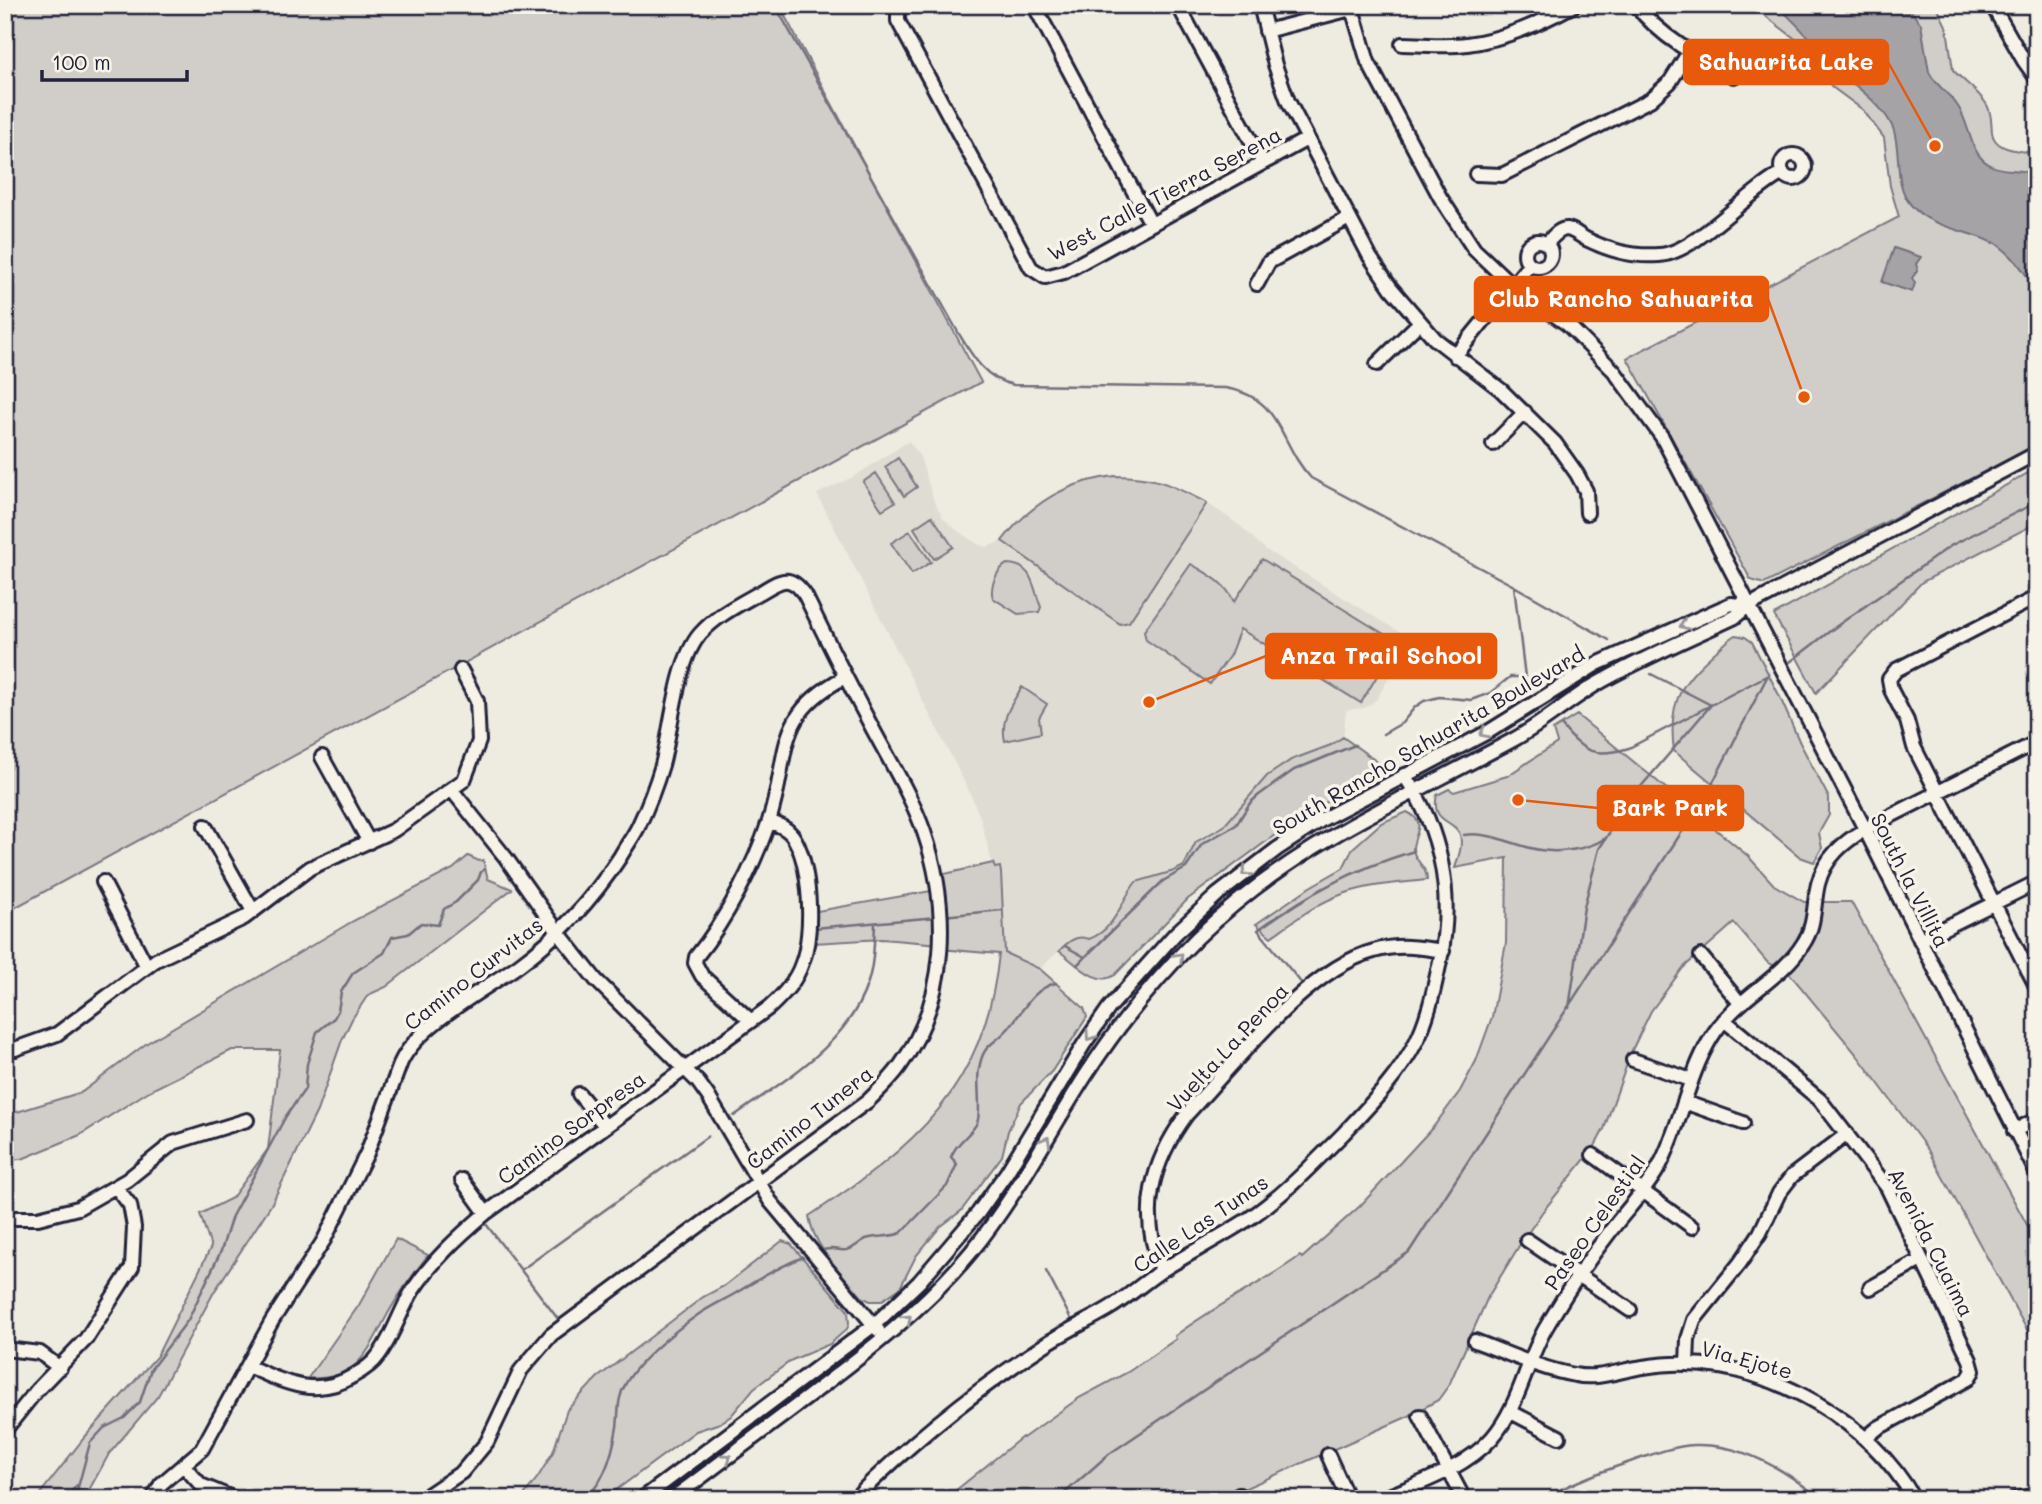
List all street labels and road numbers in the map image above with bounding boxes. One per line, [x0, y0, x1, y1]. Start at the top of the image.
street label: West Calle Tierra Serena [1042, 120, 1286, 266]
street label: South Rancho Sahuarita Boulevard [1267, 639, 1589, 841]
street label: South la Villita [1865, 808, 1957, 952]
street label: Camino Curvitas [398, 910, 548, 1036]
street label: Vuelta La Penoa [1160, 977, 1294, 1117]
street label: Camino Tunera [740, 1059, 878, 1175]
street label: Camino Sorpresa [492, 1064, 650, 1190]
street label: Paseo Celestial [1537, 1149, 1651, 1295]
street label: Avenida Cuaima [1883, 1163, 1981, 1321]
street label: Calle Las Tunas [1127, 1168, 1273, 1278]
street label: Via Ejote [1698, 1334, 1796, 1384]

